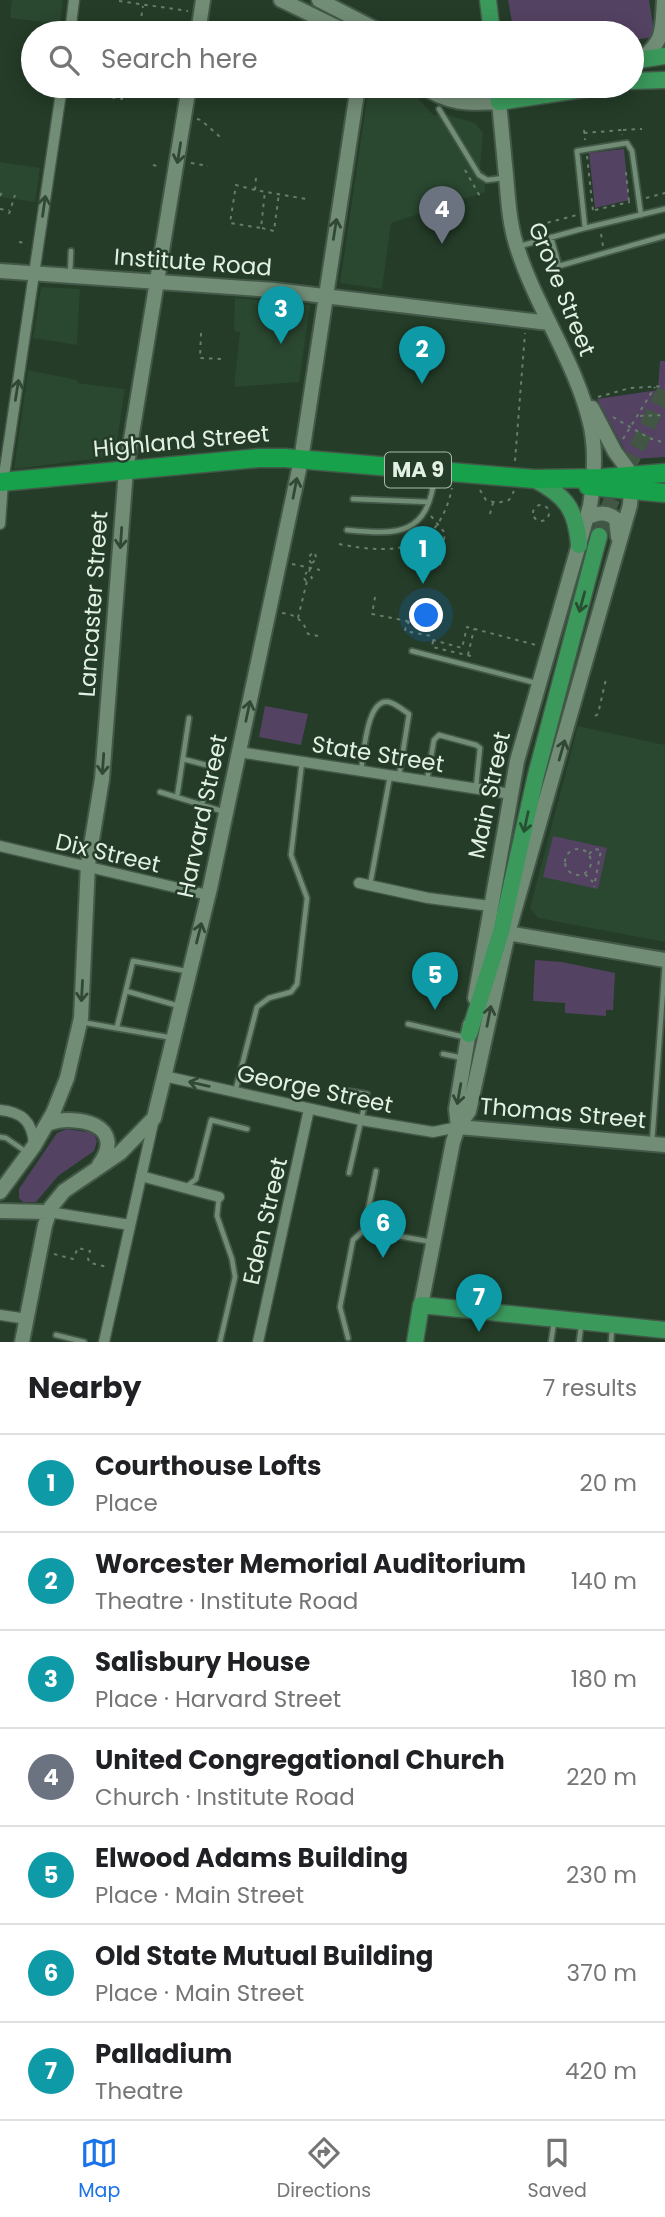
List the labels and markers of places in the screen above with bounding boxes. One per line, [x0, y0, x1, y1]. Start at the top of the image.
pin: 4 [419, 186, 465, 244]
pin: 3 [258, 286, 304, 344]
pin: 2 [399, 326, 445, 384]
pin: 1 [400, 526, 446, 584]
pin: 5 [412, 952, 458, 1010]
pin: 6 [360, 1200, 406, 1258]
pin: 7 [456, 1274, 502, 1332]

